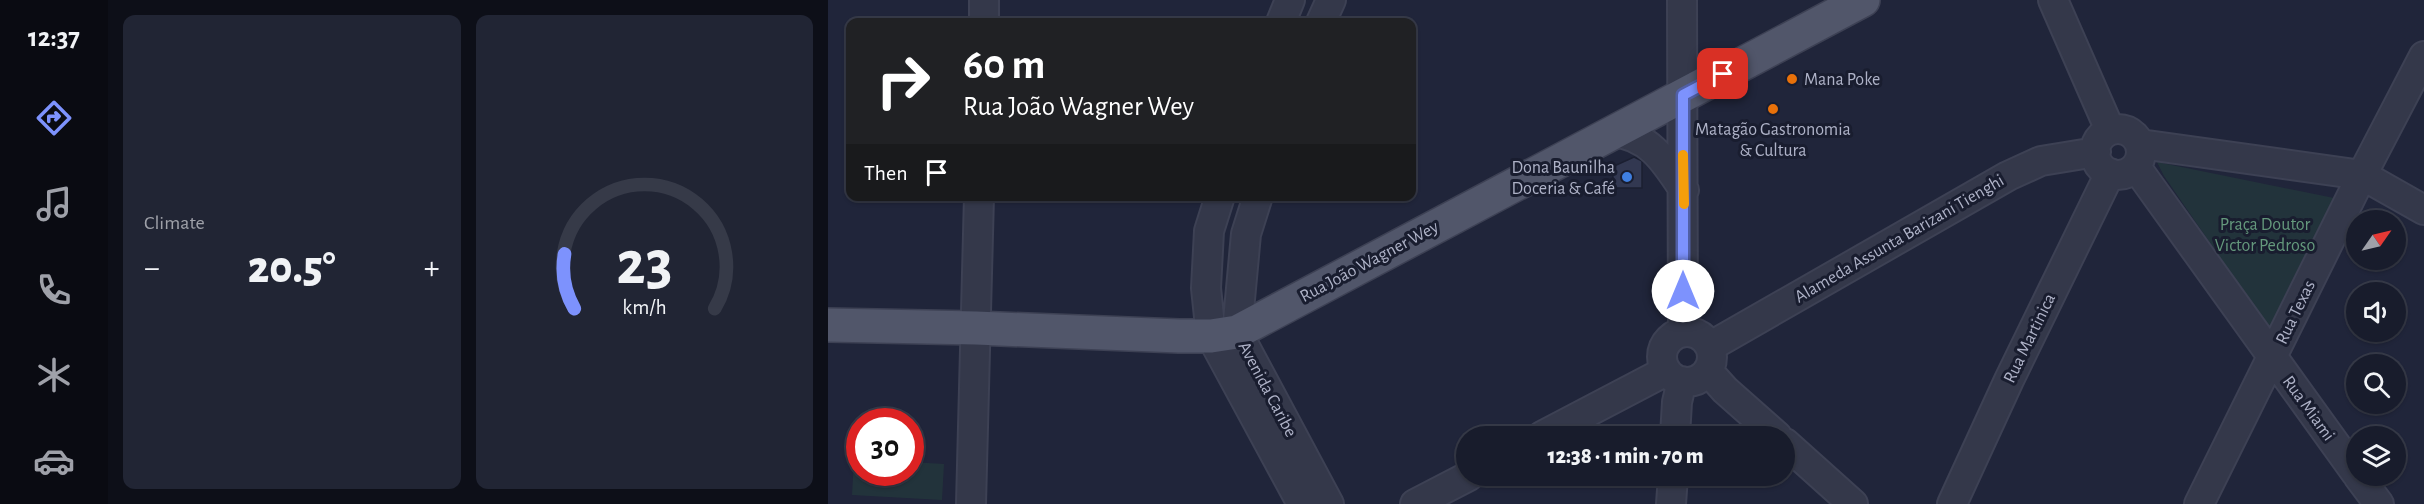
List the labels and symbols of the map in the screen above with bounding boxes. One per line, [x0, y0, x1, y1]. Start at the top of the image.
pin [1697, 48, 1748, 99]
place label: Mana Poke [1804, 71, 1880, 89]
marker: Mana Poke [1785, 72, 1799, 86]
marker: Matagão Gastronomia & Cultura [1766, 102, 1780, 116]
place label: Matagão Gastronomia & Cultura [1695, 121, 1851, 160]
place label: Dona Baunilha Doceria & Café [1511, 159, 1615, 198]
marker: Dona Baunilha Doceria & Café [1620, 170, 1634, 184]
street label: Alameda Assunta Barizani Tienghi [1792, 171, 2007, 306]
north arrow [2346, 210, 2406, 270]
park label: Praça Doutor Victor Pedroso [2215, 216, 2316, 255]
street label: Rua João Wagner Wey [1297, 218, 1442, 306]
position arrow [1651, 259, 1715, 323]
street label: Rua Texas [2273, 278, 2319, 347]
street label: Rua Martinica [2001, 291, 2059, 386]
street label: Avenida Caribe [1234, 339, 1300, 440]
street label: Rua Miami [2279, 373, 2338, 444]
speed limit sign: 30 [846, 408, 924, 486]

